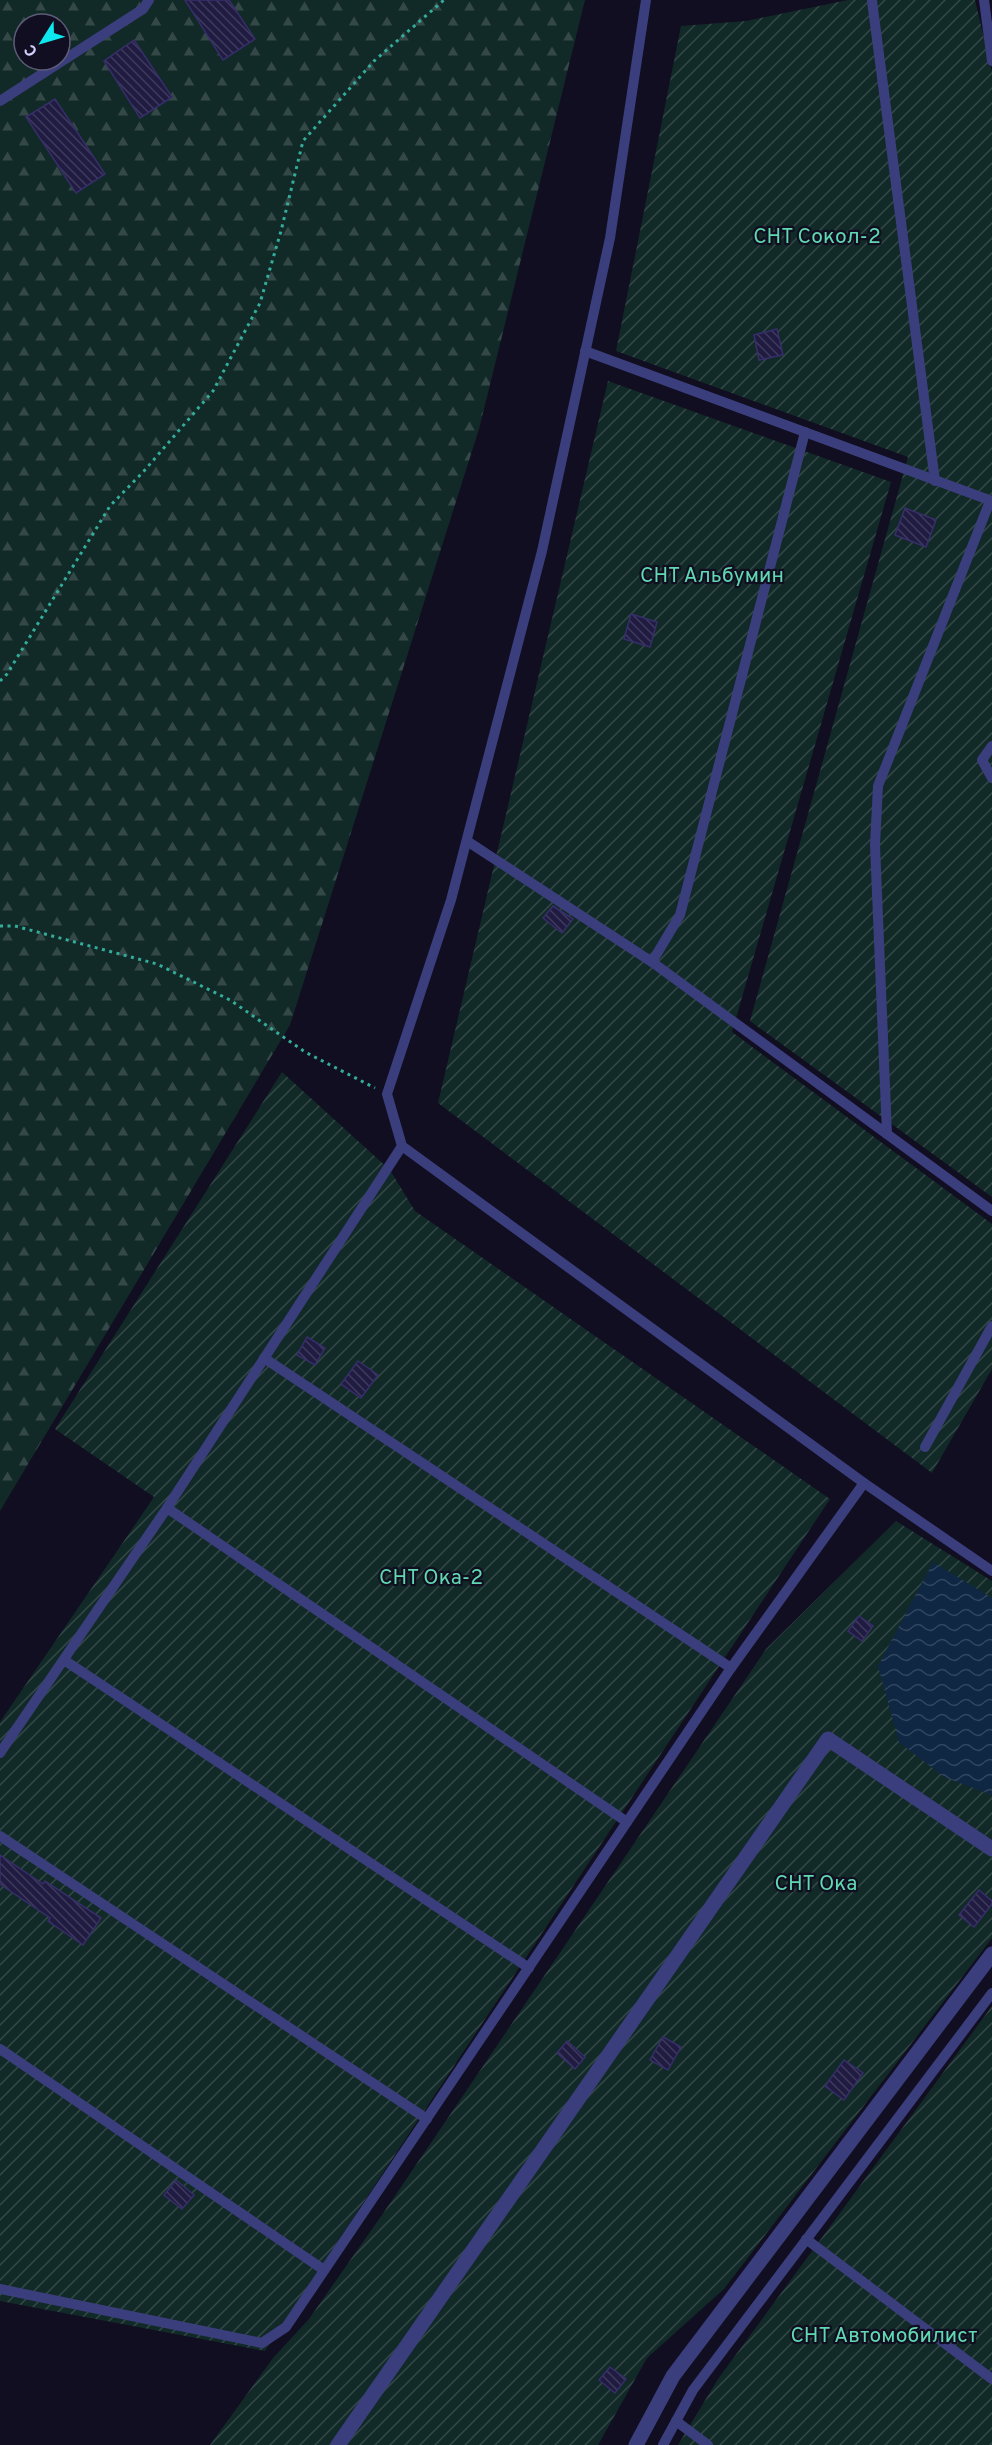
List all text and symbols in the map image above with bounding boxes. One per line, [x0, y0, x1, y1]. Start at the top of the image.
north arrow [12, 12, 72, 72]
text: С [21, 40, 43, 60]
park label: СНТ Сокол-2 [753, 224, 881, 251]
park label: СНТ Альбумин [640, 563, 784, 590]
park label: СНТ Ока-2 [379, 1565, 483, 1592]
park label: СНТ Ока [775, 1871, 857, 1898]
park label: СНТ Автомобилист [790, 2323, 978, 2350]

